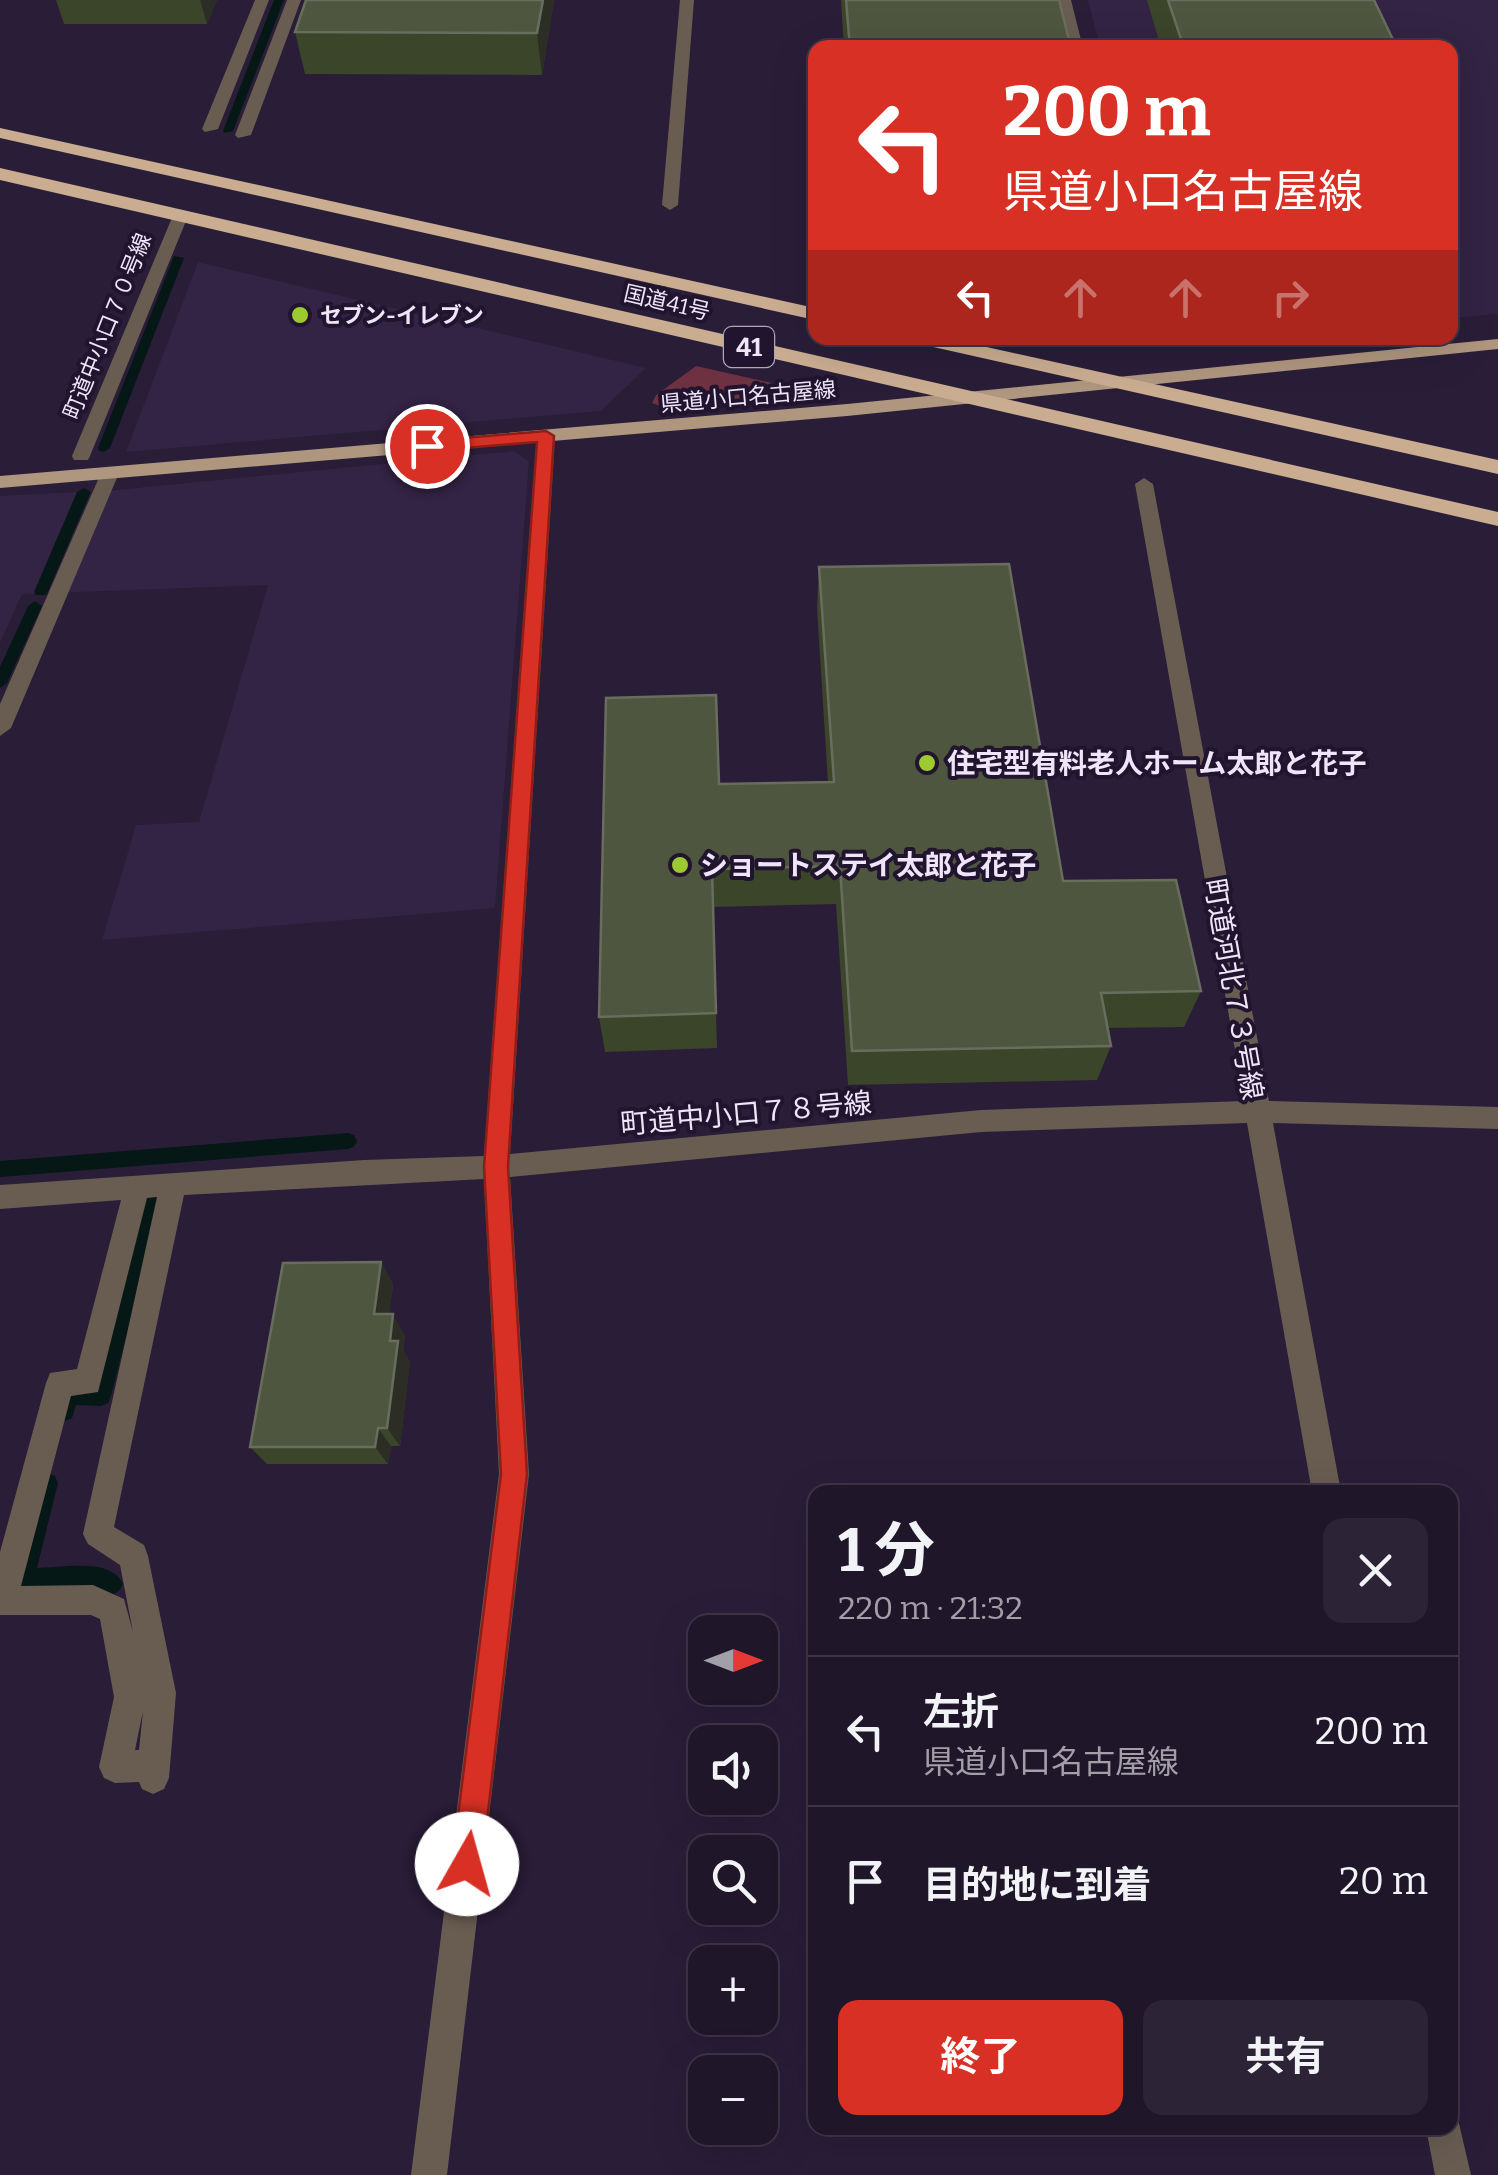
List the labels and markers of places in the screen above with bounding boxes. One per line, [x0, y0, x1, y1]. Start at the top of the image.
place label: セブン-イレブン [320, 302, 484, 329]
marker: セブン-イレブン [289, 304, 311, 326]
pin [385, 404, 470, 489]
place label: 住宅型有料老人ホーム太郎と花子 [947, 747, 1366, 780]
marker: 住宅型有料老人ホーム太郎と花子 [916, 752, 938, 774]
place label: ショートステイ太郎と花子 [700, 849, 1036, 882]
marker: ショートステイ太郎と花子 [669, 854, 691, 876]

